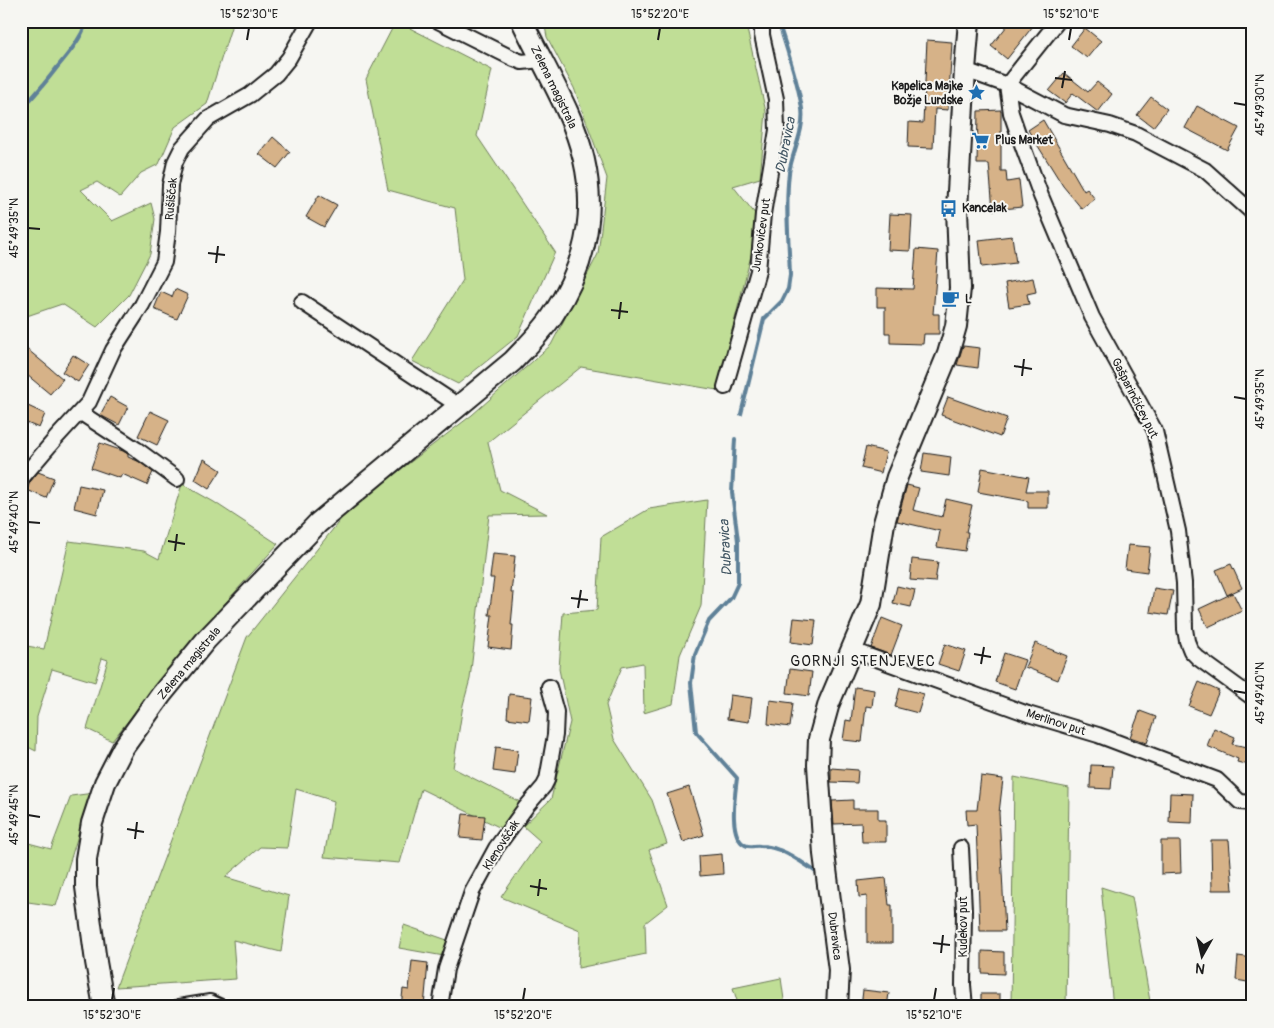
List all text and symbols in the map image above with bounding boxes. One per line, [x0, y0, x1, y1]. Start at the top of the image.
text: 15°52'30"E [220, 7, 278, 22]
text: 15°52'20"E [631, 7, 689, 22]
text: 15°52'10"E [1043, 7, 1099, 22]
street label: Zelena magistrala [527, 43, 580, 132]
text: 45°49'30"N [1253, 74, 1268, 136]
place label: Kapelica Majke Božje Lurdske [891, 79, 964, 108]
place icon: Kapelica Majke Božje Lurdske [967, 83, 987, 103]
water label: Dubravica [772, 114, 799, 174]
supermarket icon: Plus Market [971, 130, 991, 150]
place label: Plus Market [995, 133, 1054, 148]
street label: Rušiščak [162, 177, 181, 221]
street label: Junkovićev put [749, 197, 774, 273]
text: 45°49'35"N [7, 198, 22, 258]
bus stop icon: Kancelak [938, 198, 958, 218]
place label: Kancelak [962, 201, 1008, 216]
cafe icon: L [941, 289, 961, 309]
place label: L [965, 292, 972, 307]
street label: Gašparinčićev put [1108, 355, 1161, 441]
text: 45°49'35"N [1253, 369, 1268, 429]
text: 45°49'40"N [7, 491, 22, 553]
water label: Dubravica [715, 518, 735, 577]
street label: Zelena magistrala [155, 624, 224, 703]
district label: GORNJI STENJEVEC [790, 652, 936, 671]
text: 45°49'40"N [1253, 662, 1268, 724]
street label: Merlinov put [1024, 706, 1088, 739]
text: 45°49'45"N [7, 785, 22, 845]
street label: Klenovščak [480, 817, 523, 873]
street label: Kudekov put [956, 896, 971, 958]
street label: Dubravica [824, 911, 845, 961]
north arrow [1176, 930, 1226, 980]
text: N [1194, 959, 1206, 977]
text: 15°52'30"E [83, 1008, 141, 1023]
text: 15°52'20"E [494, 1008, 552, 1023]
text: 15°52'10"E [906, 1008, 962, 1023]

